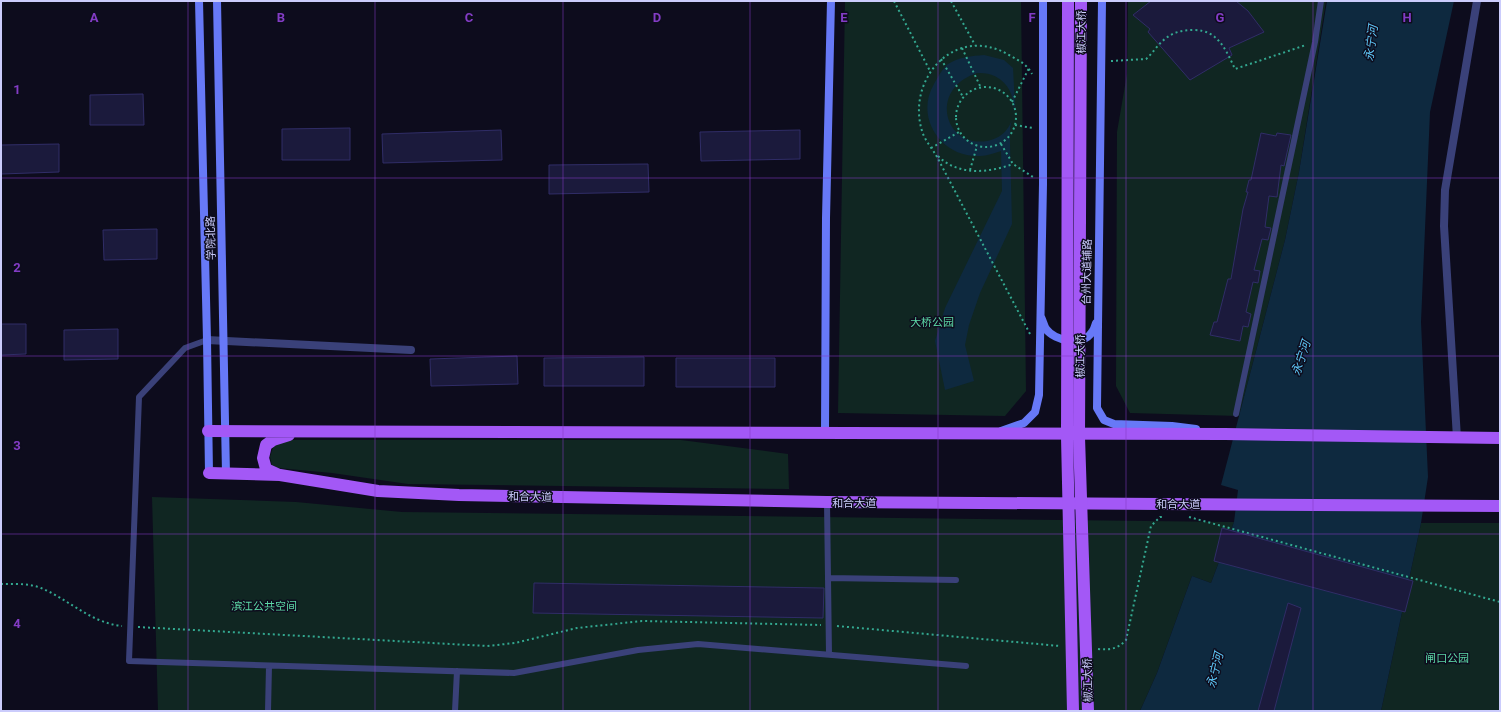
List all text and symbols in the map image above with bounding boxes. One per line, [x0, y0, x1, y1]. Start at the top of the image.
text: A [90, 10, 99, 25]
text: B [277, 10, 285, 25]
text: C [465, 10, 474, 25]
text: D [653, 10, 661, 25]
text: E [840, 10, 848, 25]
text: F [1028, 10, 1036, 25]
street label: 椒江大桥 [1075, 10, 1088, 54]
text: G [1216, 10, 1225, 25]
text: H [1402, 10, 1412, 25]
water label: 永宁河 [1362, 22, 1381, 62]
text: 1 [13, 82, 21, 97]
street label: 学院北路 [204, 216, 218, 260]
street label: 台州大道辅路 [1080, 239, 1094, 305]
text: 2 [13, 260, 21, 275]
park label: 大桥公园 [910, 316, 954, 329]
street label: 椒江大桥 [1074, 334, 1087, 378]
water label: 永宁河 [1289, 337, 1314, 377]
text: 3 [13, 438, 21, 453]
street label: 和合大道 [508, 490, 552, 504]
street label: 和合大道 [832, 497, 876, 510]
street label: 和合大道 [1156, 498, 1200, 511]
park label: 滨江公共空间 [231, 600, 297, 613]
text: 4 [13, 616, 21, 631]
water label: 永宁河 [1204, 649, 1227, 689]
park label: 闸口公园 [1425, 652, 1469, 665]
street label: 椒江大桥 [1081, 658, 1095, 702]

